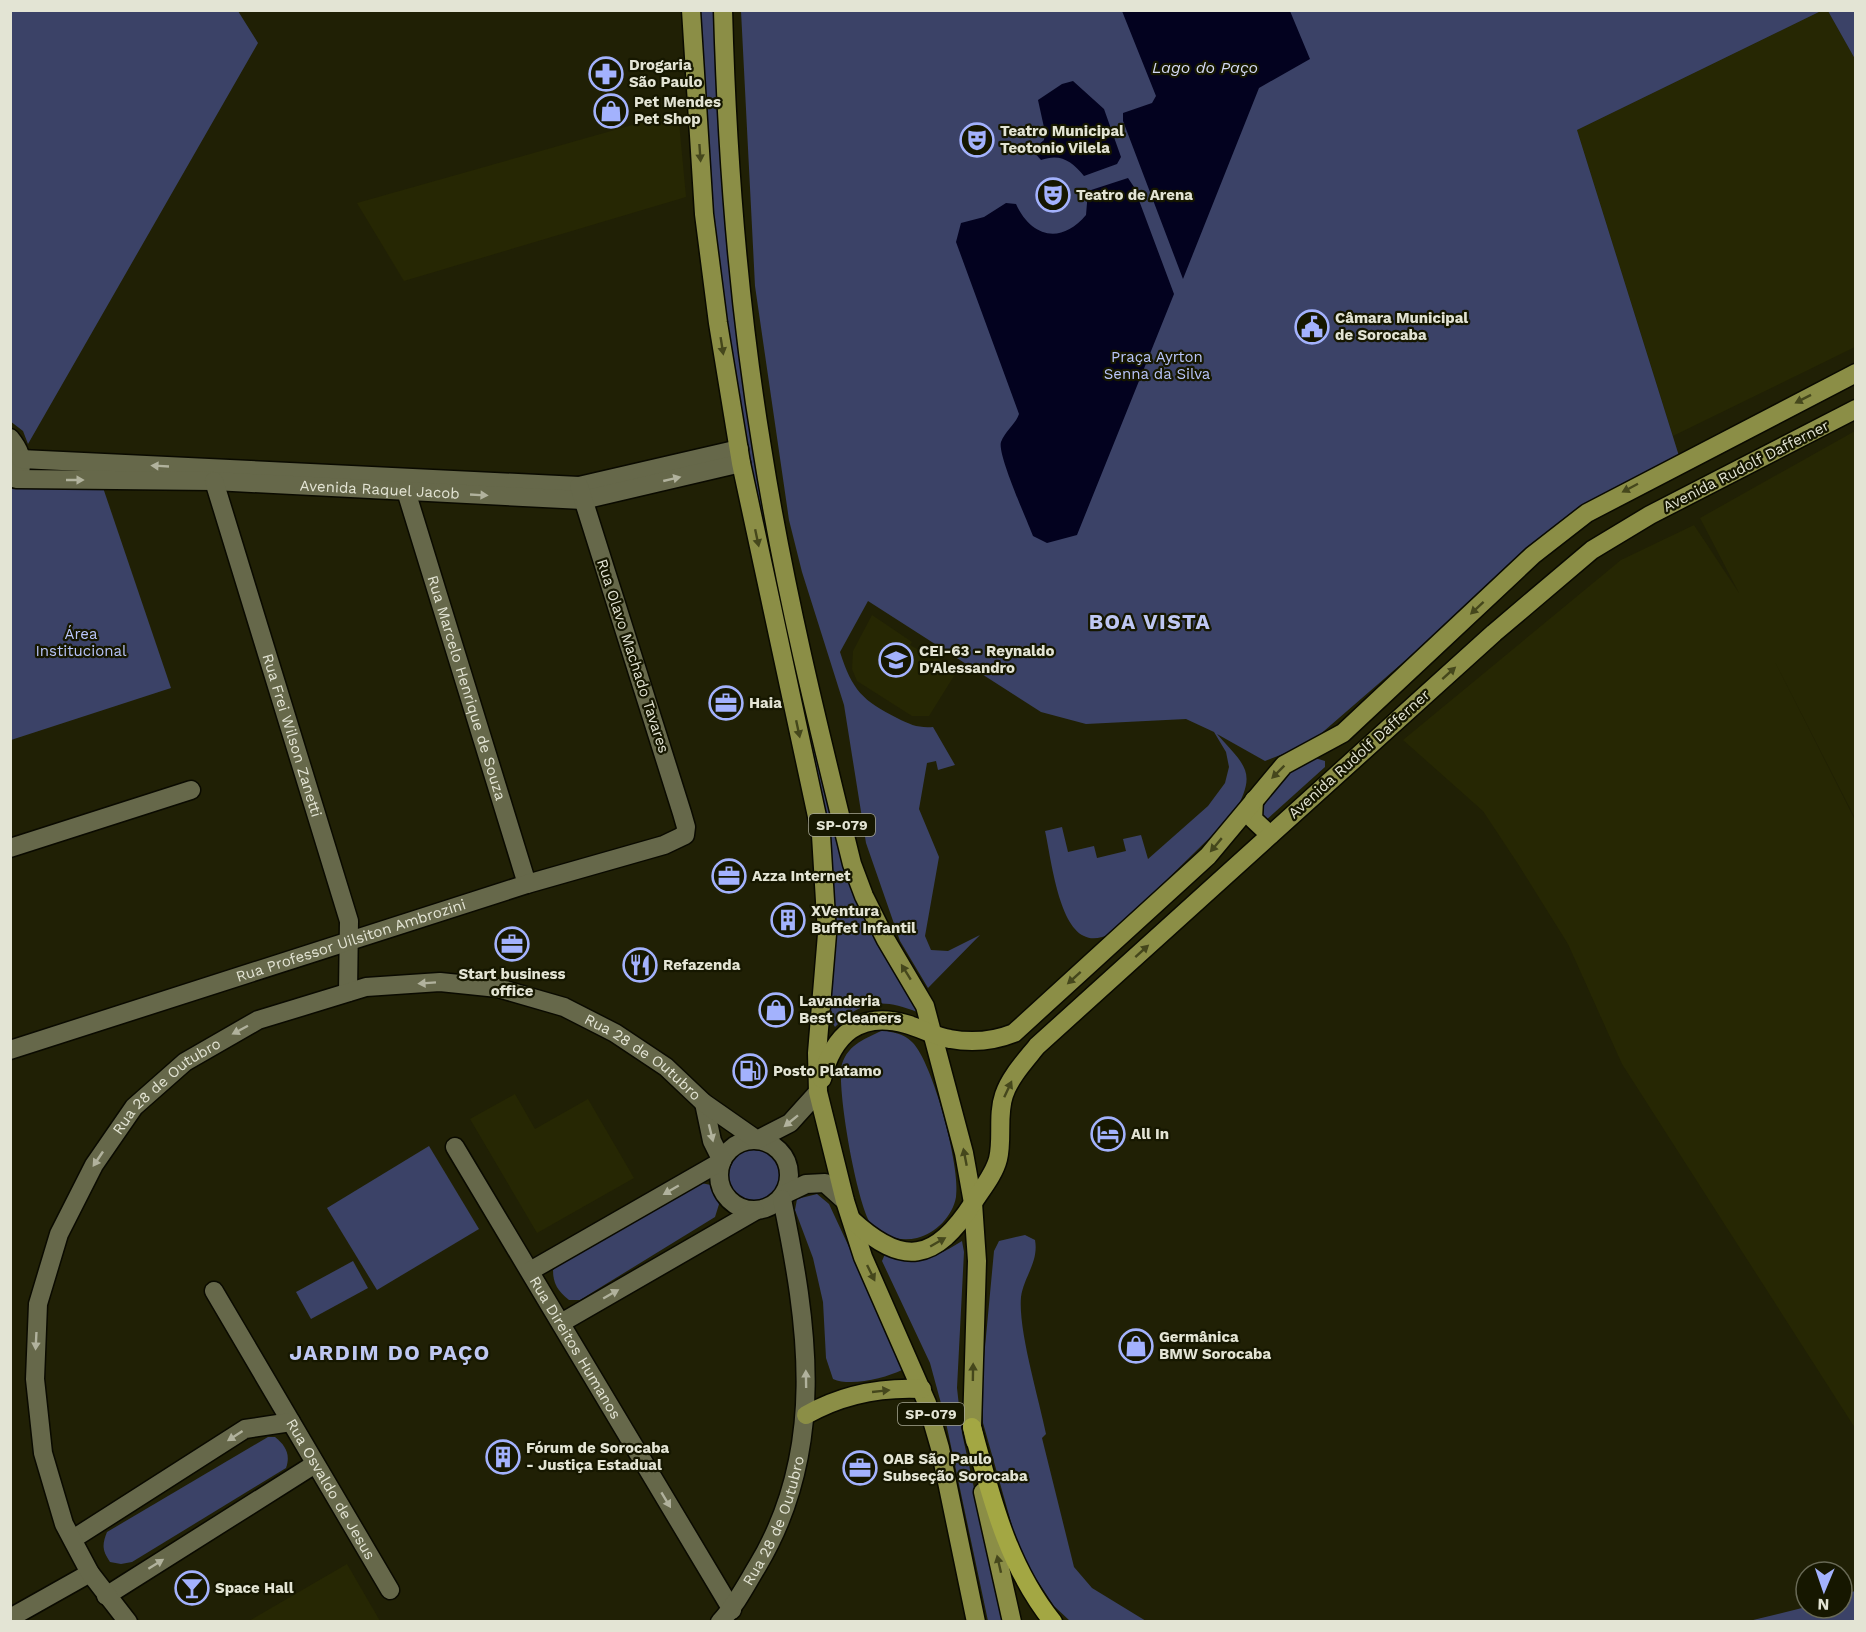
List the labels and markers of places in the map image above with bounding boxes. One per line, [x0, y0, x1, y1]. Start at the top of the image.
pharmacy icon: Drogaria São Paulo [588, 56, 624, 92]
place label: Drogaria São Paulo [629, 56, 702, 91]
shop icon: Pet Mendes Pet Shop [593, 93, 629, 129]
place label: Pet Mendes Pet Shop [634, 93, 721, 128]
theatre icon: Teatro Municipal Teotonio Vilela [959, 122, 995, 158]
place label: Teatro Municipal Teotonio Vilela [1000, 122, 1124, 157]
theatre icon: Teatro de Arena [1035, 177, 1071, 213]
place label: Teatro de Arena [1076, 186, 1193, 204]
public building icon: Câmara Municipal de Sorocaba [1294, 309, 1330, 345]
place label: Câmara Municipal de Sorocaba [1335, 309, 1468, 344]
school or university icon: CEI-63 - Reynaldo D'Alessandro [878, 642, 914, 678]
place label: CEI-63 - Reynaldo D'Alessandro [919, 642, 1054, 677]
office icon: Haia [708, 685, 744, 721]
place label: Haia [749, 694, 782, 712]
office icon: Azza Internet [711, 858, 747, 894]
place label: Azza Internet [752, 867, 851, 885]
building icon: XVentura Buffet Infantil [770, 902, 806, 938]
place label: XVentura Buffet Infantil [811, 902, 916, 937]
office icon: Start business office [494, 926, 530, 962]
restaurant icon: Refazenda [622, 947, 658, 983]
place label: Refazenda [663, 956, 741, 974]
place label: Start business office [458, 965, 566, 1000]
shop icon: Lavanderia Best Cleaners [758, 992, 794, 1028]
place label: Lavanderia Best Cleaners [799, 992, 902, 1027]
fuel station icon: Posto Platamo [732, 1053, 768, 1089]
place label: Posto Platamo [773, 1062, 882, 1080]
hotel icon: All In [1090, 1116, 1126, 1152]
place label: All In [1131, 1125, 1169, 1143]
shop icon: Germânica BMW Sorocaba [1118, 1328, 1154, 1364]
place label: Germânica BMW Sorocaba [1159, 1328, 1271, 1363]
building icon: Fórum de Sorocaba - Justiça Estadual [485, 1439, 521, 1475]
place label: Fórum de Sorocaba - Justiça Estadual [526, 1439, 669, 1474]
office icon: OAB São Paulo Subseção Sorocaba [842, 1450, 878, 1486]
place label: OAB São Paulo Subseção Sorocaba [883, 1450, 1028, 1485]
bar icon: Space Hall [174, 1570, 210, 1606]
place label: Space Hall [215, 1579, 294, 1597]

